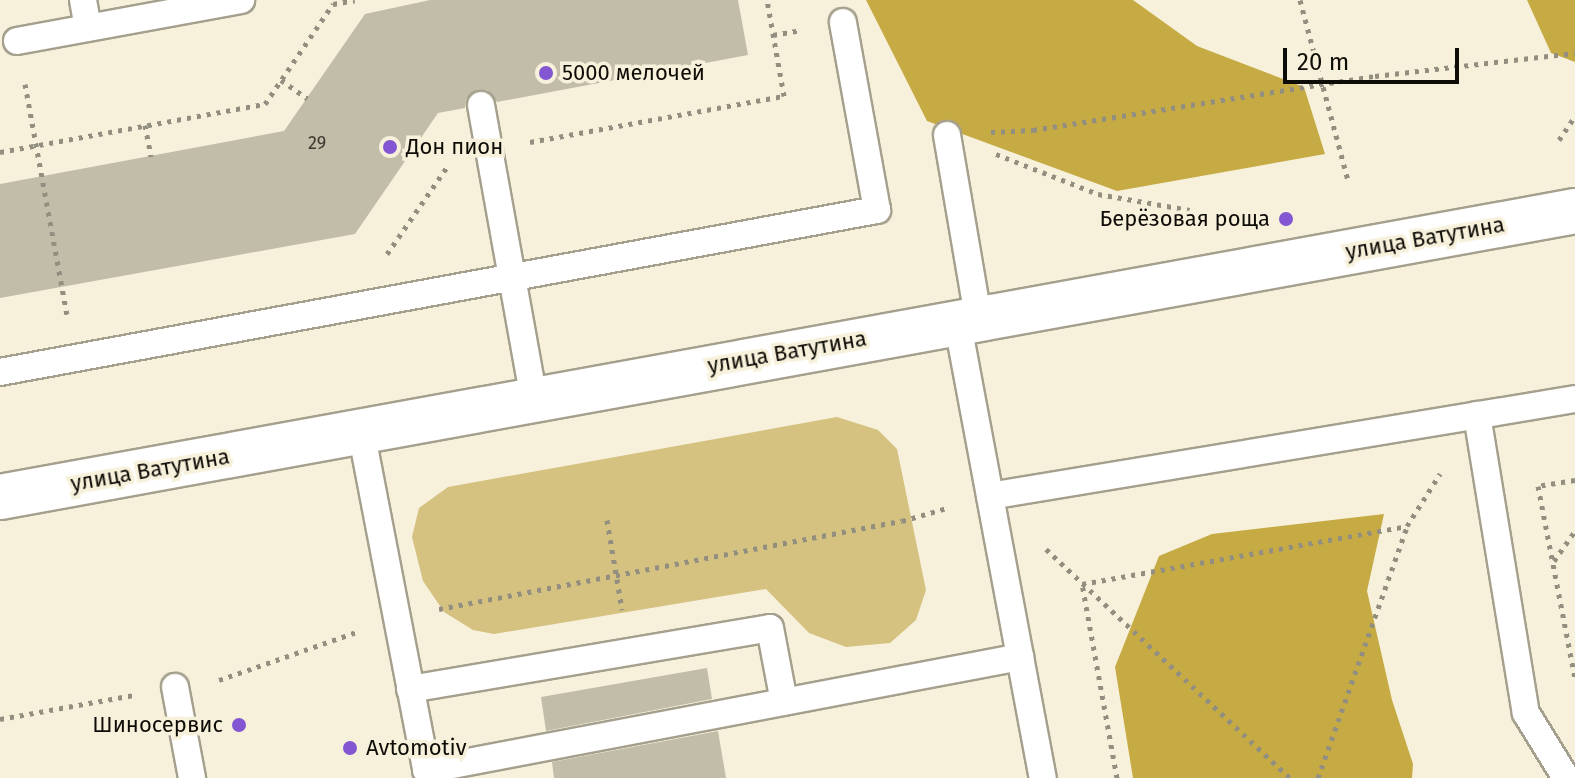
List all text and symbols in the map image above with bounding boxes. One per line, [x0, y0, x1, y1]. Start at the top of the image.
scale bar [1287, 32, 1463, 82]
text: 20 m [1297, 48, 1349, 76]
place label: 5000 мелочей [562, 60, 705, 86]
marker: 5000 мелочей [537, 64, 555, 82]
house number: 29 [308, 132, 326, 154]
place label: Дон пион [406, 134, 503, 160]
marker: Дон пион [381, 138, 399, 156]
place label: Берёзовая роща [1100, 206, 1270, 232]
marker: Берёзовая роща [1277, 210, 1295, 228]
street label: улица Ватутина [1343, 211, 1507, 265]
street label: улица Ватутина [705, 325, 869, 379]
street label: улица Ватутина [68, 443, 232, 497]
place label: Шиносервис [92, 712, 223, 738]
marker: Шиносервис [230, 716, 248, 734]
place label: Avtomotiv [366, 735, 467, 761]
marker: Avtomotiv [341, 739, 359, 757]

